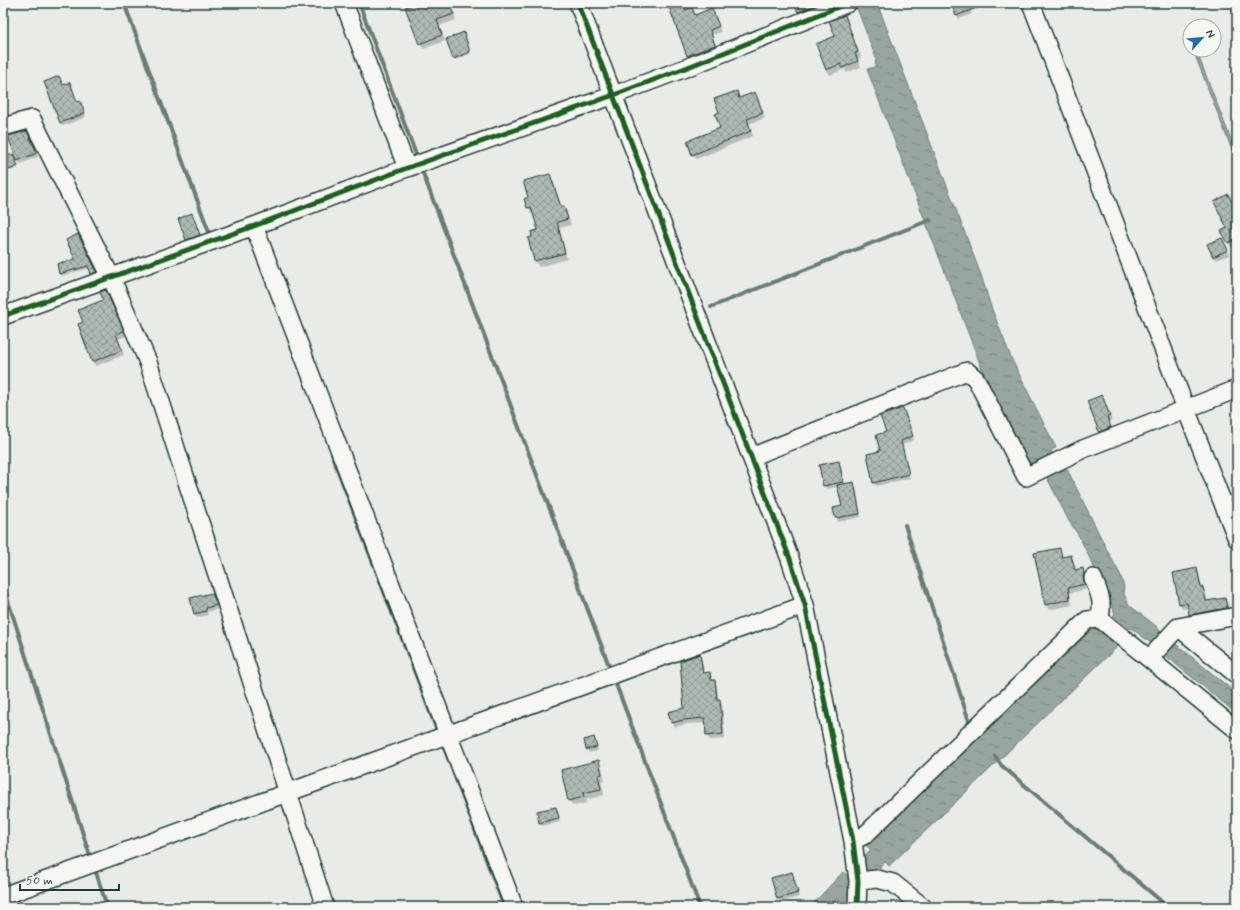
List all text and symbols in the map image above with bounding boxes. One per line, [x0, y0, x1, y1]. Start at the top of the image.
north arrow [1182, 18, 1222, 58]
text: N [1202, 27, 1218, 40]
scale bar [20, 866, 119, 892]
text: 50 m [26, 873, 53, 889]

